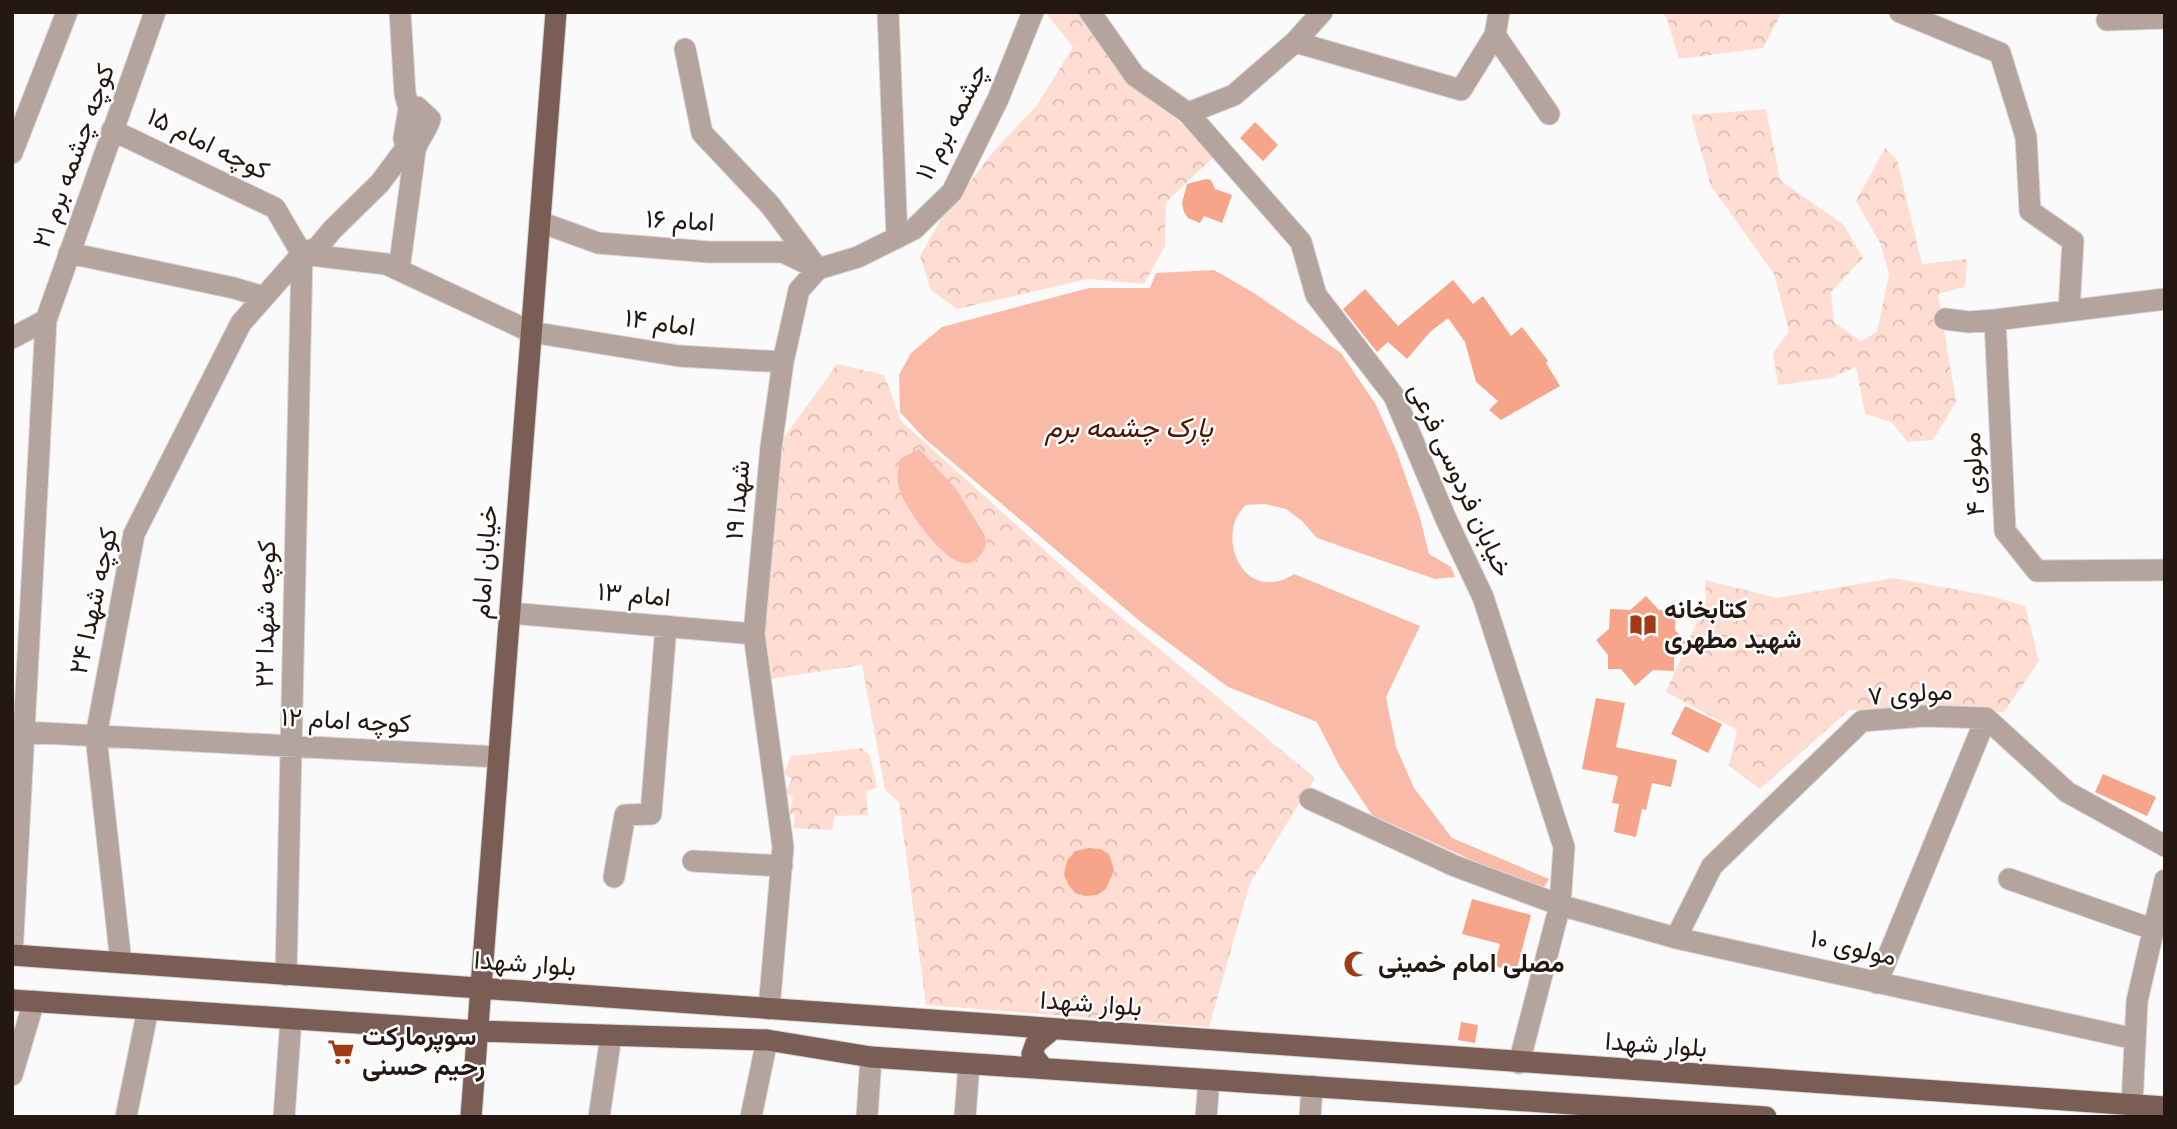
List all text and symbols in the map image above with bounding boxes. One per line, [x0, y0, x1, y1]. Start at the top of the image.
street label: چشمه برم ۱۱ [905, 56, 999, 188]
street label: کوچه چشمه برم ۲۱ [22, 58, 126, 254]
street label: کوچه امام ۱۵ [140, 97, 276, 191]
street label: امام ۱۶ [645, 199, 715, 243]
street label: امام ۱۴ [622, 298, 698, 348]
street label: خیابان فردوسی فرعی [1397, 376, 1523, 584]
water label: پارک چشمه برم [1044, 407, 1214, 450]
street label: مولوی ۴ [1952, 431, 1996, 517]
street label: شهدا ۱۹ [715, 458, 761, 542]
street label: خیابان امام [461, 504, 509, 620]
street label: کوچه شهدا ۲۴ [59, 524, 129, 678]
street label: کوچه شهدا ۲۲ [245, 540, 287, 688]
street label: امام ۱۳ [596, 572, 672, 618]
place label: کتابخانه شهید مطهری [1664, 590, 1801, 660]
library icon: کتابخانه شهید مطهری [1628, 610, 1658, 640]
street label: مولوی ۷ [1866, 671, 1954, 717]
street label: کوچه امام ۱۲ [280, 698, 412, 744]
street label: مولوی ۱۰ [1806, 919, 1900, 977]
street label: بلوار شهدا [473, 940, 577, 988]
place label: مصلی امام خمینی [1378, 944, 1565, 984]
mosque icon: مصلی امام خمینی [1342, 949, 1372, 979]
street label: بلوار شهدا [1039, 980, 1143, 1028]
place label: سوپرمارکت رحیم حسنی [362, 1017, 485, 1087]
street label: بلوار شهدا [1604, 1021, 1708, 1069]
supermarket icon: سوپرمارکت رحیم حسنی [326, 1037, 356, 1067]

